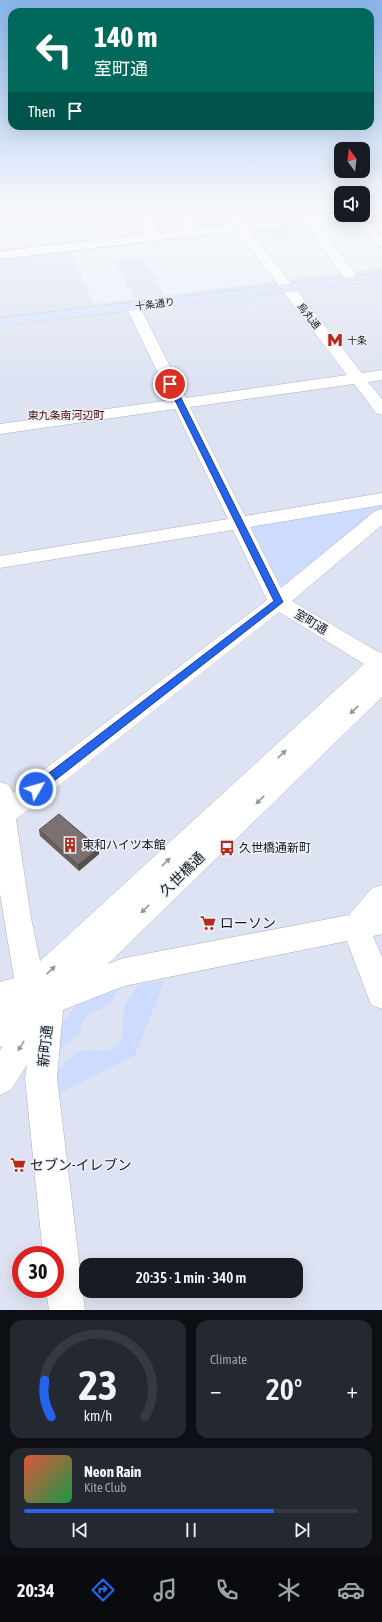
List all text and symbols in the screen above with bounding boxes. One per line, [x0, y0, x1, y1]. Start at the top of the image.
text: 140 m [94, 21, 157, 53]
icon: left [28, 24, 80, 76]
text: 室町通 [94, 58, 148, 79]
icon: arrive [64, 100, 86, 122]
text: Then [28, 103, 56, 120]
north arrow [334, 142, 370, 178]
map controls [334, 142, 370, 222]
button: sound [334, 186, 370, 222]
street label: 十条通り [134, 296, 176, 312]
street label: 烏丸通 [295, 301, 323, 331]
metro station icon: 十条 [326, 331, 344, 349]
place label: 十条 [347, 335, 367, 346]
pin [153, 367, 187, 401]
icon: arrive [159, 373, 181, 395]
district label: 東九条南河辺町 [28, 409, 105, 421]
street label: 室町通 [292, 607, 330, 637]
one-way arrow [349, 705, 359, 715]
one-way arrow [277, 749, 287, 759]
position arrow [15, 768, 57, 810]
one-way arrow [255, 795, 265, 805]
building icon: 東和ハイツ本館 [61, 836, 79, 854]
place label: 東和ハイツ本館 [82, 838, 166, 852]
bus stop icon: 久世橋通新町 [218, 839, 236, 857]
place label: 久世橋通新町 [239, 841, 311, 855]
street label: 久世橋通 [156, 849, 208, 899]
one-way arrow [162, 858, 171, 867]
one-way arrow [140, 904, 150, 914]
supermarket icon: ローソン [199, 914, 217, 932]
place label: ローソン [220, 915, 276, 931]
one-way arrow [46, 965, 56, 975]
street label: 新町通 [35, 1024, 55, 1068]
one-way arrow [17, 1041, 25, 1051]
supermarket icon: セブン-イレブン [9, 1156, 27, 1174]
place label: セブン-イレブン [30, 1157, 132, 1173]
speed limit sign: 30 [12, 1246, 64, 1298]
text: 20:35 · 1 min · 340 m [136, 1269, 246, 1286]
text: Climate [210, 1352, 247, 1367]
text: 23 [78, 1361, 118, 1409]
text: 20° [266, 1372, 302, 1406]
text: − [210, 1377, 221, 1403]
text: + [347, 1377, 358, 1403]
text: km/h [84, 1408, 112, 1424]
text: Neon Rain [84, 1463, 141, 1480]
text: Kite Club [84, 1480, 126, 1495]
icon: previous [69, 1519, 91, 1541]
icon: pause [180, 1519, 202, 1541]
icon: next [291, 1519, 313, 1541]
icon: directions [89, 1576, 117, 1604]
icon: music [151, 1576, 179, 1604]
icon: phone [213, 1576, 241, 1604]
icon: climate [275, 1576, 303, 1604]
icon: car [337, 1576, 365, 1604]
text: 20:34 [17, 1580, 54, 1601]

